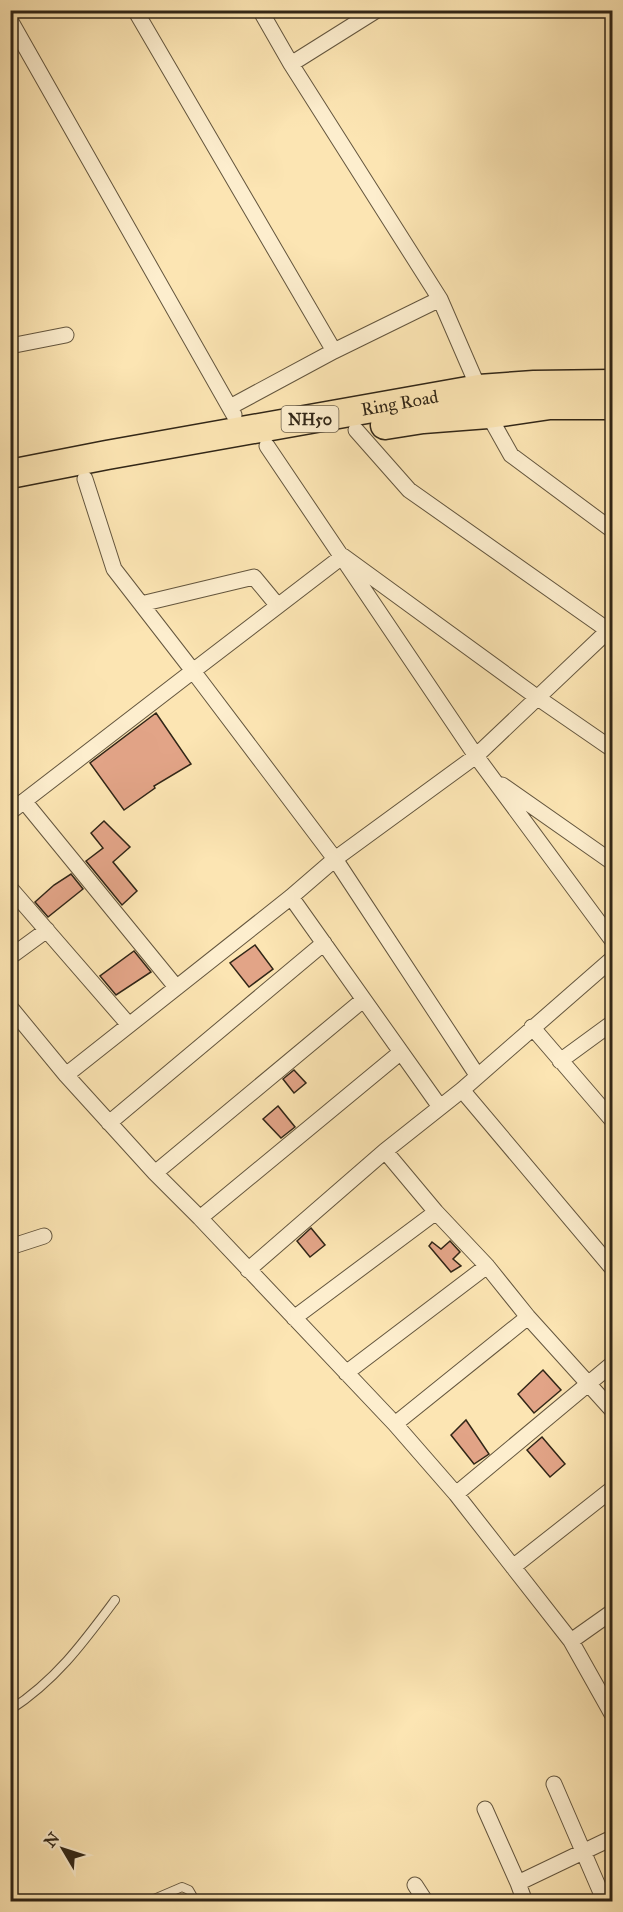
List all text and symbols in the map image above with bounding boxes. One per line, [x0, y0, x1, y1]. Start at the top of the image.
street label: Ring Road [359, 385, 440, 421]
road number: NH50 [282, 406, 338, 432]
north arrow [33, 1819, 93, 1879]
text: N [40, 1828, 64, 1851]

